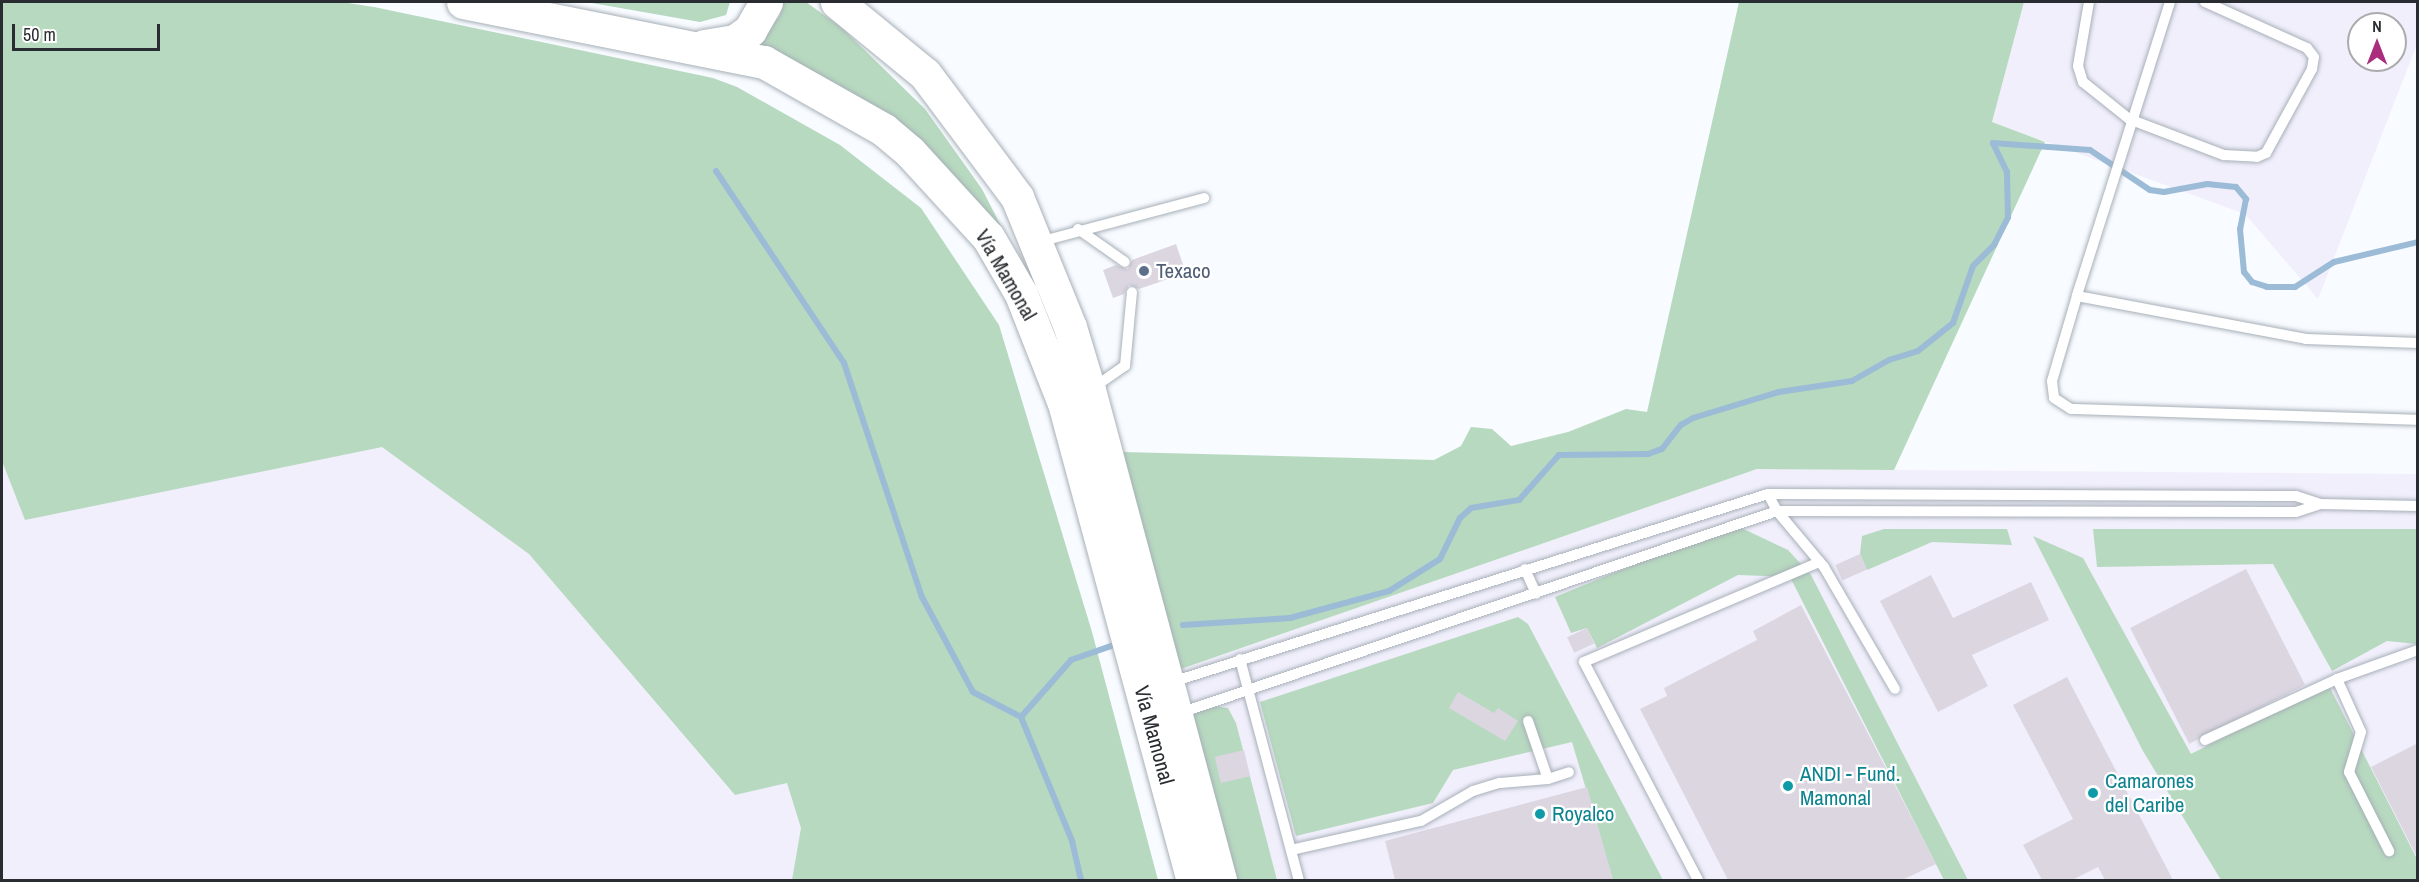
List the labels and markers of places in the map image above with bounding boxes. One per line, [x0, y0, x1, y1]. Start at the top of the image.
place label: Texaco [1156, 258, 1211, 284]
marker: Texaco [1137, 264, 1151, 278]
place label: ANDI - Fund. Mamonal [1800, 761, 1900, 811]
place label: Camarones del Caribe [2105, 768, 2194, 818]
marker: ANDI - Fund. Mamonal [1781, 779, 1795, 793]
marker: Camarones del Caribe [2086, 786, 2100, 800]
place label: Royalco [1552, 801, 1614, 827]
marker: Royalco [1533, 807, 1547, 821]

